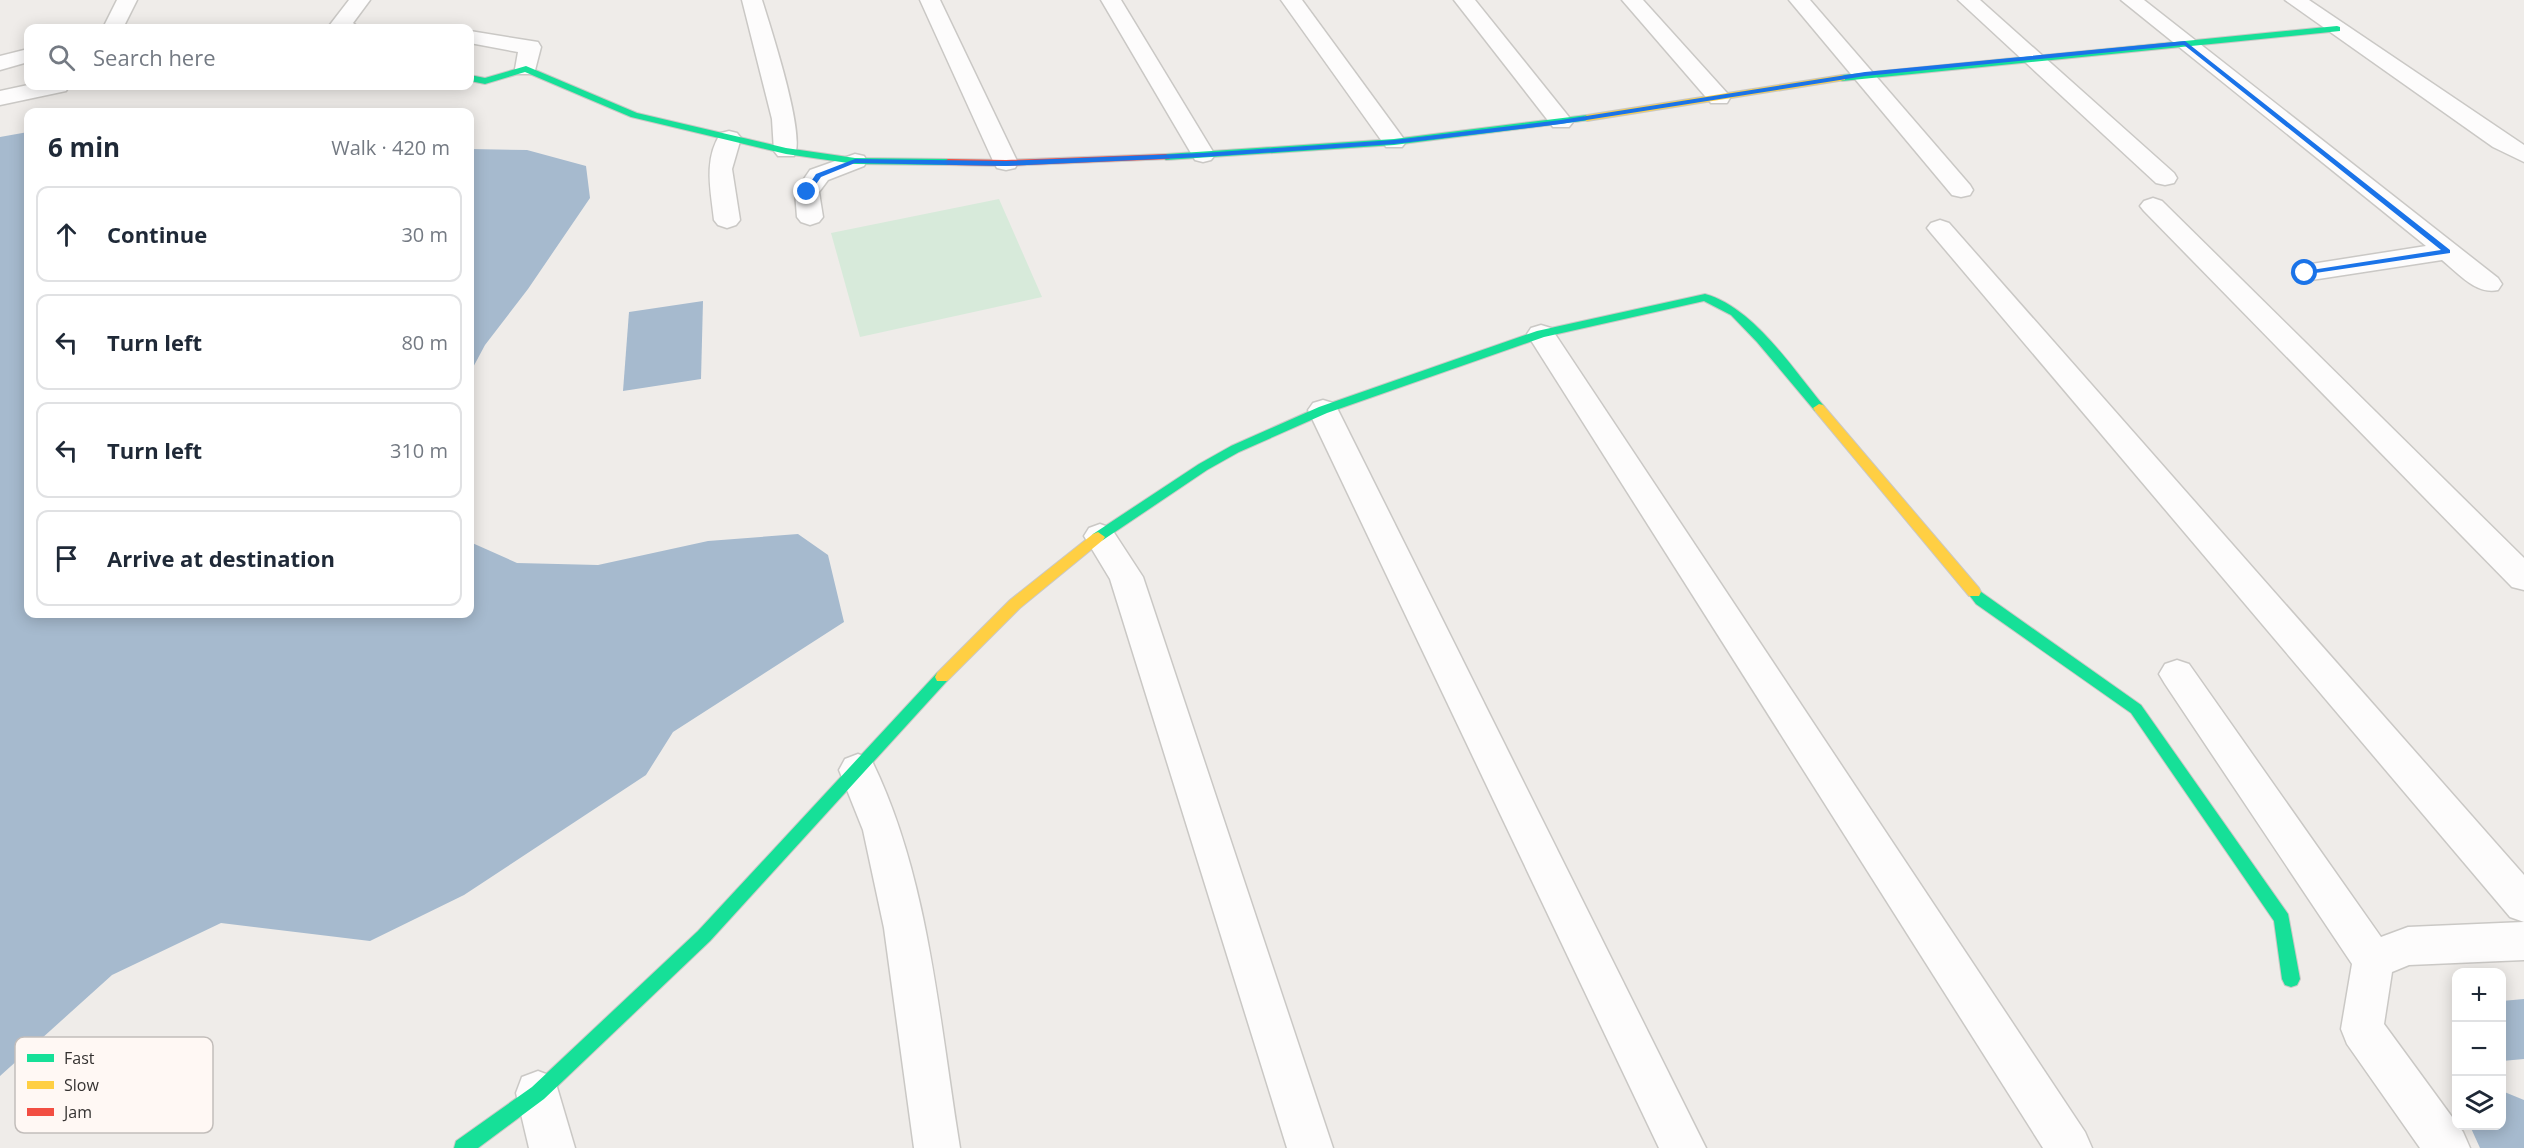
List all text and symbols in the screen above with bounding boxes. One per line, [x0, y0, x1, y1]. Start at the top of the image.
search box [24, 24, 474, 90]
icon: search [45, 41, 78, 74]
text: Search here [93, 42, 216, 72]
text: 6 min [48, 129, 120, 165]
text: Walk · 420 m [331, 134, 450, 161]
route end [793, 178, 819, 204]
icon: ahead [50, 218, 83, 251]
text: Continue [107, 219, 207, 249]
text: 30 m [401, 221, 448, 248]
route start [2291, 259, 2317, 285]
icon: left [50, 326, 83, 359]
text: Turn left [107, 327, 202, 357]
text: 80 m [401, 329, 448, 356]
icon: left [50, 434, 83, 467]
text: Turn left [107, 435, 202, 465]
text: 310 m [390, 437, 448, 464]
icon: arrive [50, 542, 83, 575]
text: Arrive at destination [107, 543, 335, 573]
map controls [2452, 968, 2506, 1130]
button: + [2452, 968, 2506, 1022]
button: − [2452, 1022, 2506, 1076]
legend [15, 1037, 213, 1133]
text: Fast [64, 1047, 95, 1069]
text: Slow [64, 1074, 99, 1096]
button: layers [2452, 1076, 2506, 1130]
text: Jam [62, 1101, 92, 1123]

